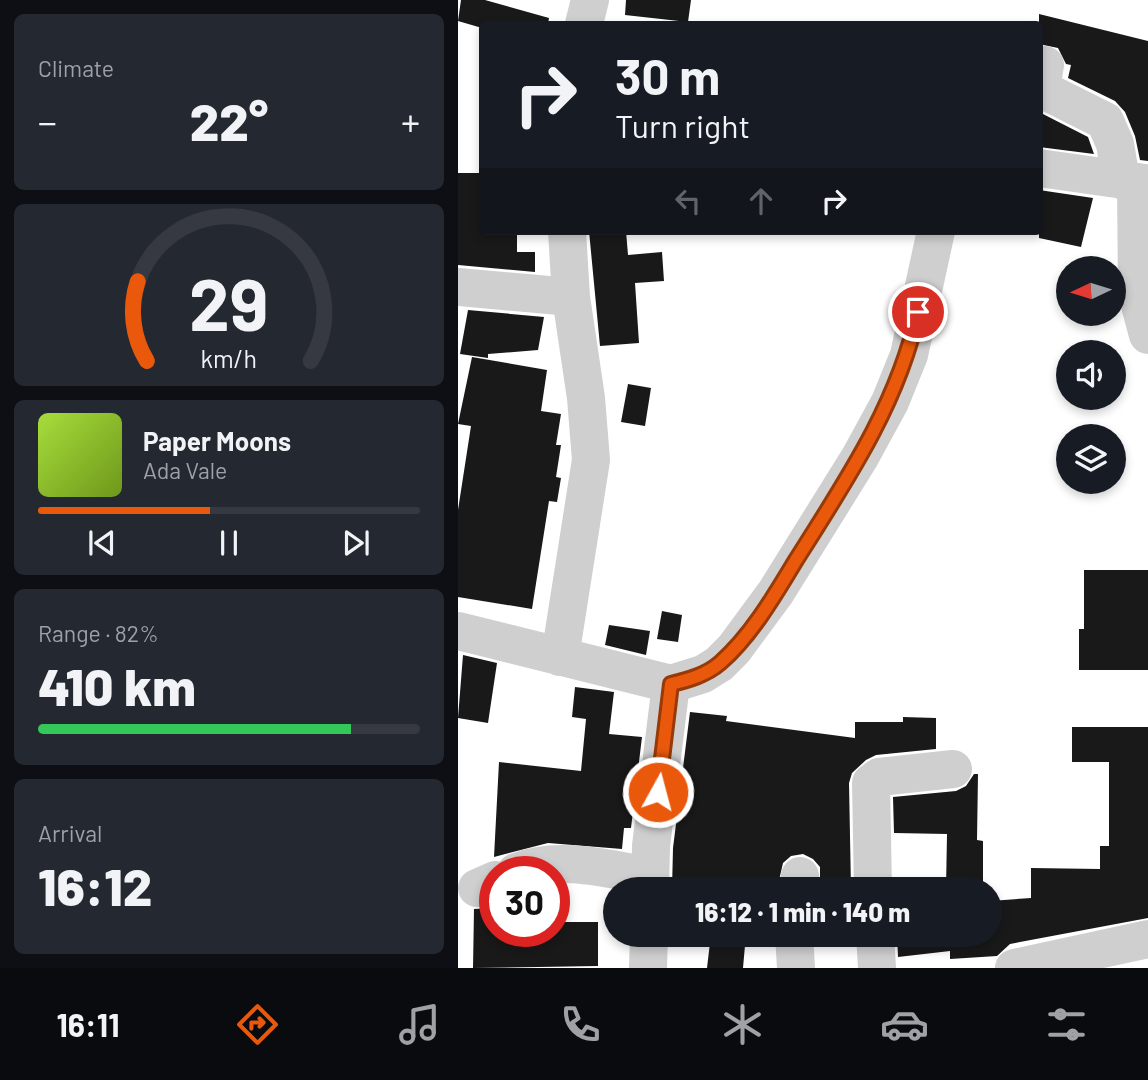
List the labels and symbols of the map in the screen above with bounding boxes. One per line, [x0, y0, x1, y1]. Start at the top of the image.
north arrow [1056, 256, 1126, 326]
pin [888, 282, 948, 342]
position arrow [621, 755, 695, 829]
speed limit sign: 30 [479, 856, 570, 947]

